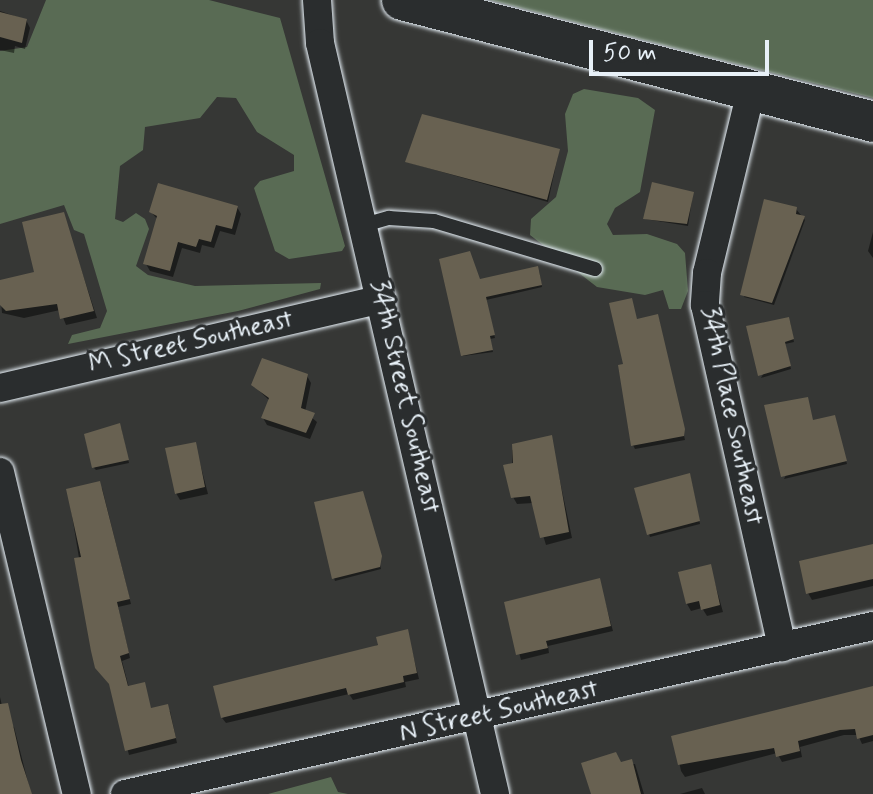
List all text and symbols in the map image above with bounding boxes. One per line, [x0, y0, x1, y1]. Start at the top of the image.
scale bar [593, 24, 773, 74]
text: 50 m [603, 38, 657, 69]
street label: 34th Street Southeast [362, 278, 446, 516]
street label: M Street Southeast [85, 304, 297, 382]
street label: 34th Place Southeast [693, 305, 769, 527]
street label: N Street Southeast [395, 674, 603, 750]

